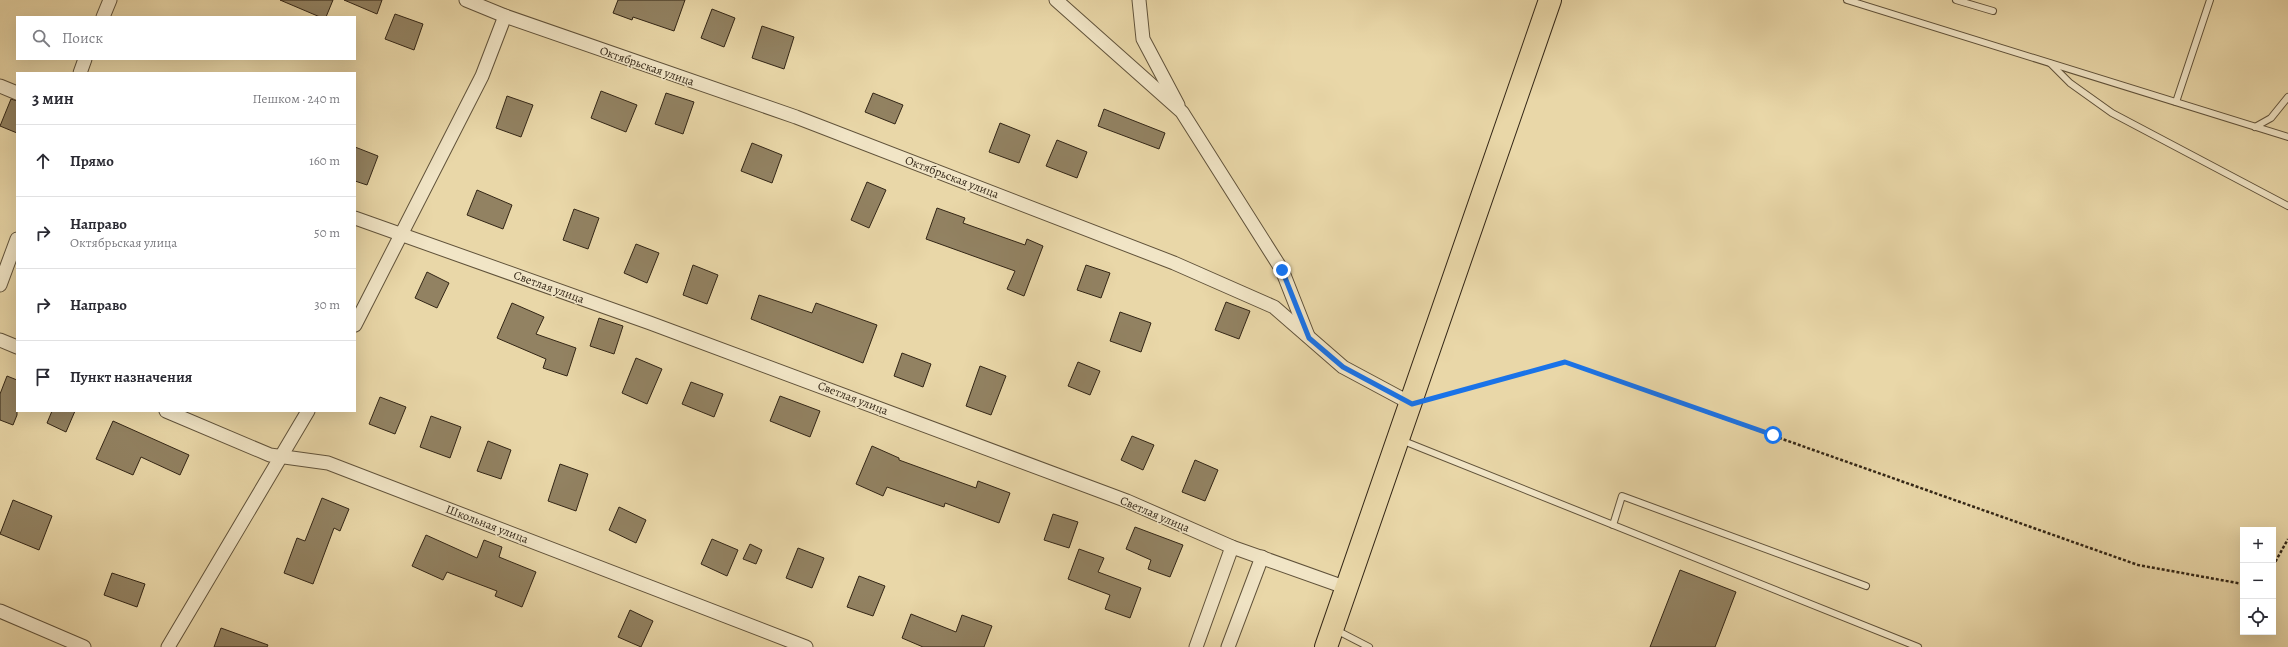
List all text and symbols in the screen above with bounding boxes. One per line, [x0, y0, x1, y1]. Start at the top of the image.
search box [16, 16, 356, 60]
icon: search [30, 27, 52, 49]
text: Поиск [62, 28, 103, 48]
street label: Октябрьская улица [598, 42, 697, 90]
text: 3 мин [32, 87, 74, 110]
text: Пешком · 240 m [253, 90, 340, 107]
icon: ahead [32, 150, 54, 172]
text: Прямо [70, 151, 114, 171]
text: 160 m [309, 152, 340, 169]
street label: Октябрьская улица [903, 152, 1002, 202]
text: Направо [70, 214, 127, 234]
icon: right [32, 222, 54, 244]
text: 50 m [314, 224, 340, 241]
text: Октябрьская улица [70, 234, 177, 251]
route end [1273, 261, 1291, 279]
street label: Светлая улица [511, 267, 587, 307]
icon: right [32, 294, 54, 316]
text: Направо [70, 295, 127, 315]
text: 30 m [314, 296, 340, 313]
icon: arrive [32, 366, 54, 388]
text: Пункт назначения [70, 367, 192, 387]
street label: Светлая улица [816, 377, 891, 419]
route start [1764, 426, 1782, 444]
street label: Светлая улица [1118, 492, 1193, 536]
street label: Школьная улица [443, 501, 531, 547]
map controls [2240, 527, 2276, 635]
button: + [2240, 527, 2276, 563]
button: − [2240, 563, 2276, 599]
button: locate [2240, 599, 2276, 635]

